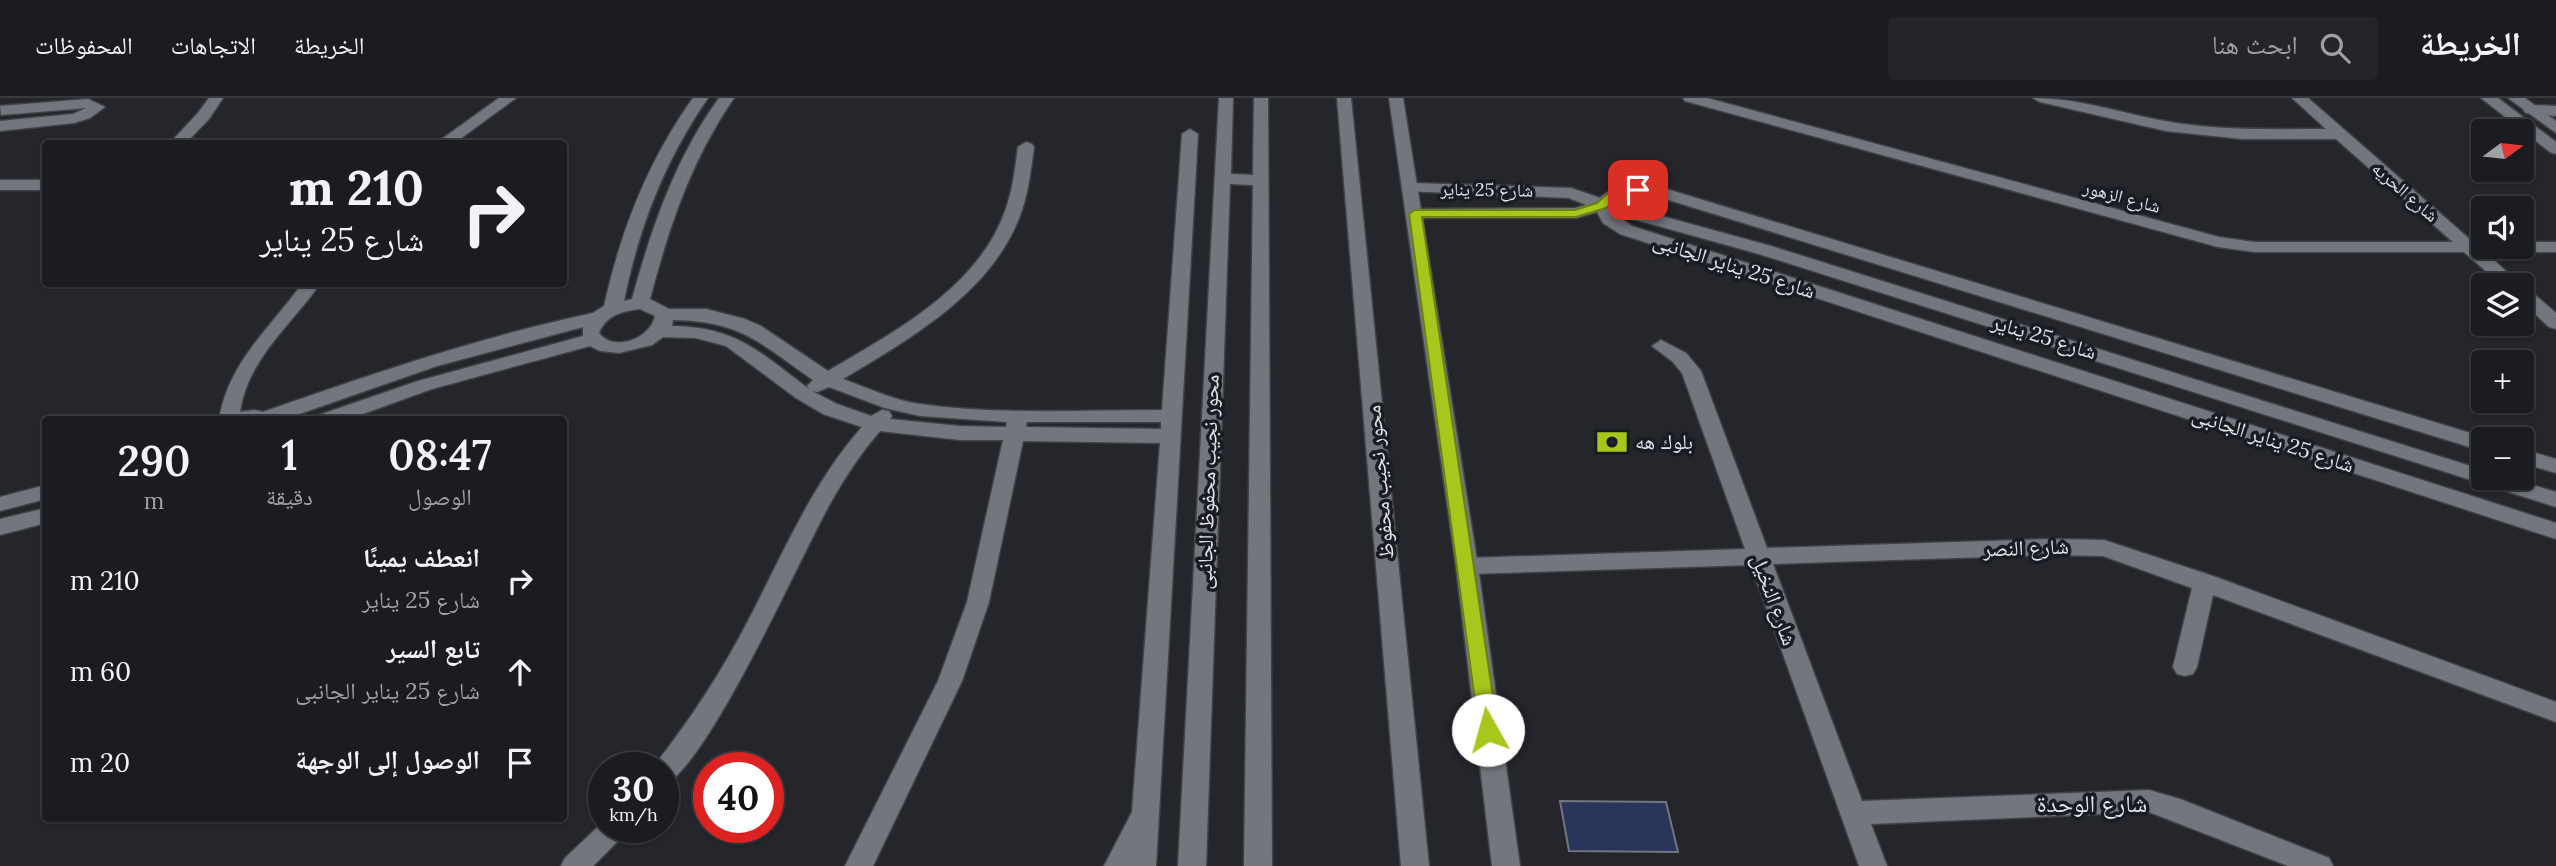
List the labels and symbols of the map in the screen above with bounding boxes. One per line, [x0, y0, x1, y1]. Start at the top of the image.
north arrow [2471, 119, 2534, 182]
street label: شارع الحريه [2367, 156, 2443, 227]
pin [1608, 160, 1668, 220]
street label: شارع الزهور [2080, 175, 2163, 218]
street label: شارع 25 يناير [1440, 177, 1534, 202]
street label: شارع 25 يناير الجانبى [1650, 227, 1819, 304]
street label: شارع 25 يناير [1988, 308, 2100, 365]
street label: محور نجيب محفوظ الجانبى [1190, 374, 1225, 590]
street label: شارع 25 يناير الجانبى [2189, 401, 2358, 478]
street label: محور نجيب محفوظ [1359, 404, 1400, 560]
bank icon: بلوك هه [1595, 425, 1629, 459]
place label: بلوك هه [1635, 428, 1693, 455]
street label: شارع النصر [1982, 533, 2069, 563]
street label: شارع النخيل [1746, 551, 1803, 649]
position arrow [1451, 693, 1525, 767]
speed limit sign: 40 [693, 752, 784, 843]
street label: شارع الوحدة [2037, 788, 2147, 819]

